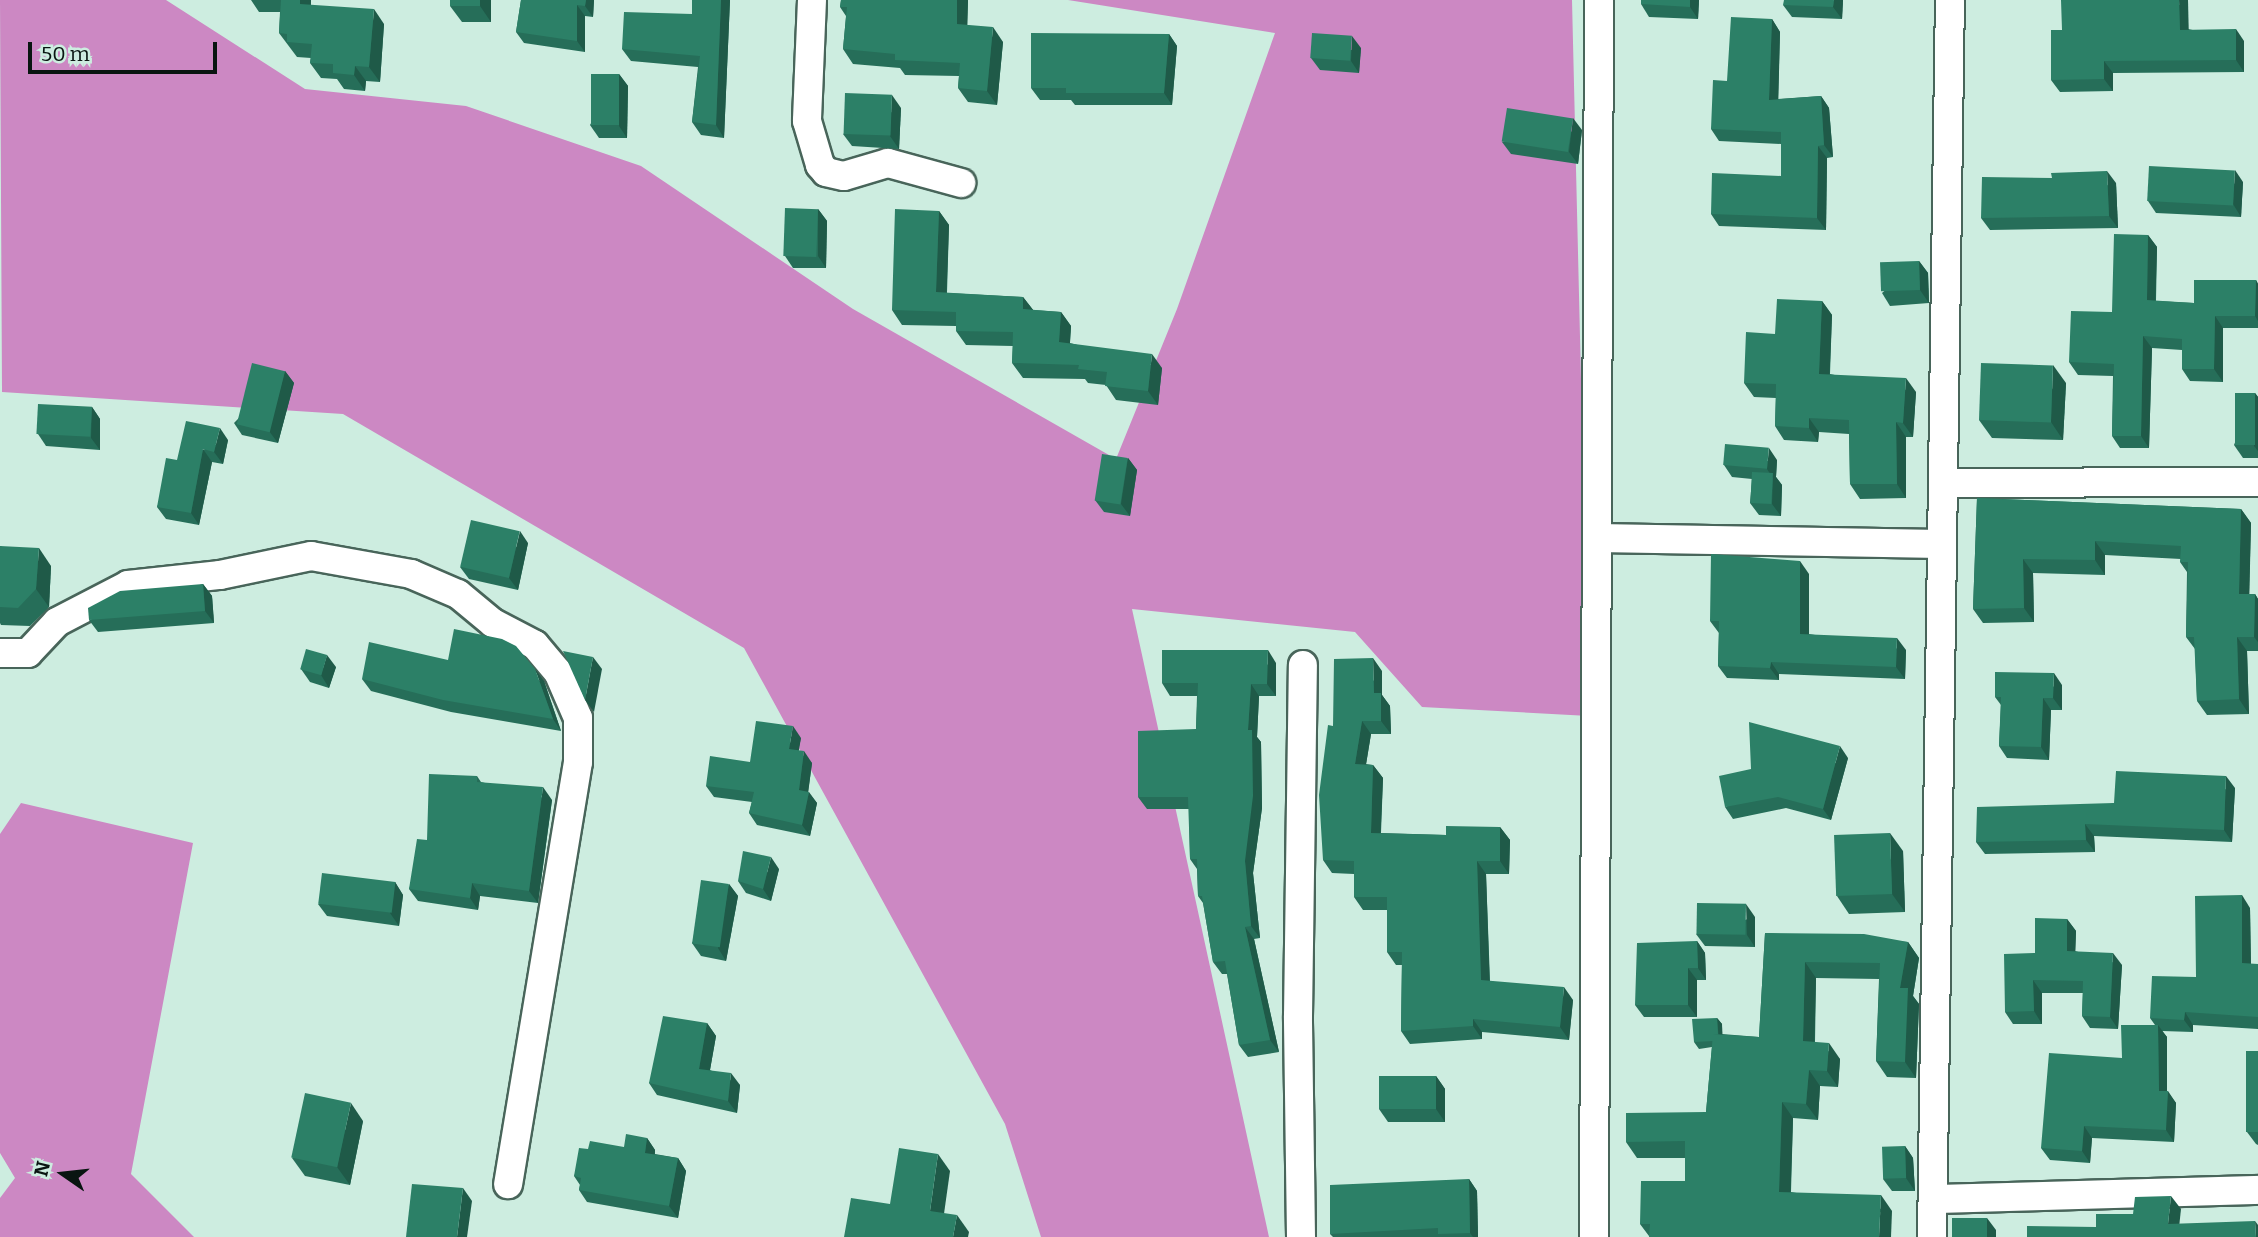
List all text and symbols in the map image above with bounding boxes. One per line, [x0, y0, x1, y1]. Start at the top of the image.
scale bar [32, 28, 220, 72]
text: 50 m [41, 41, 90, 67]
north arrow [28, 1139, 98, 1209]
text: N [29, 1159, 55, 1179]

